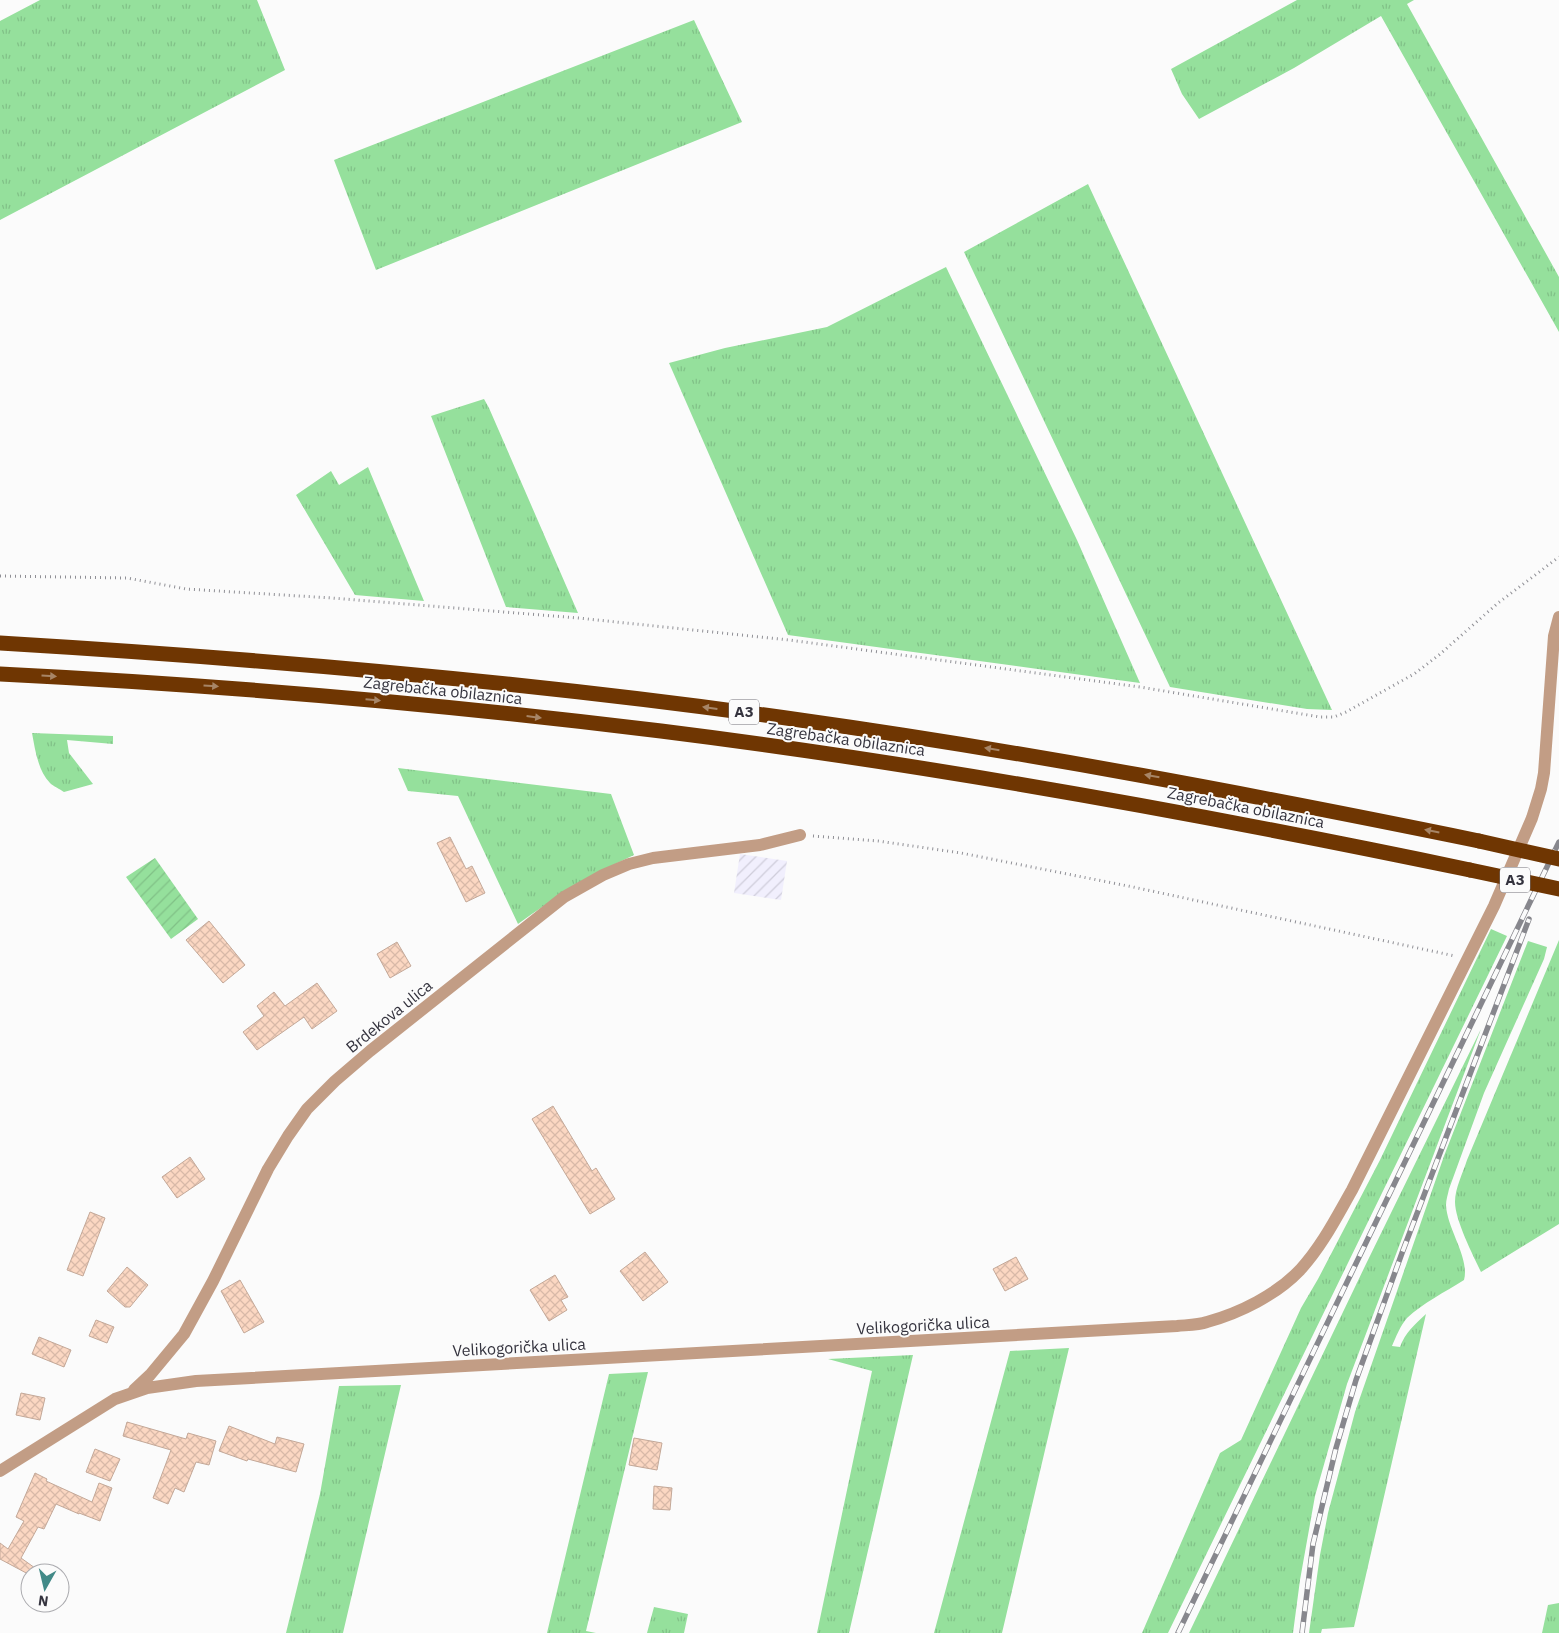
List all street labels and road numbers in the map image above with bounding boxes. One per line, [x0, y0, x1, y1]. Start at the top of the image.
street label: Zagrebačka obilaznica [363, 672, 524, 708]
road number: A3 [729, 700, 759, 724]
street label: Zagrebačka obilaznica [766, 718, 927, 760]
street label: Zagrebačka obilaznica [1166, 782, 1327, 832]
road number: A3 [1500, 868, 1530, 892]
street label: Brdekova ulica [342, 975, 437, 1057]
street label: Velikogorička ulica [856, 1311, 991, 1338]
street label: Velikogorička ulica [452, 1333, 587, 1360]

